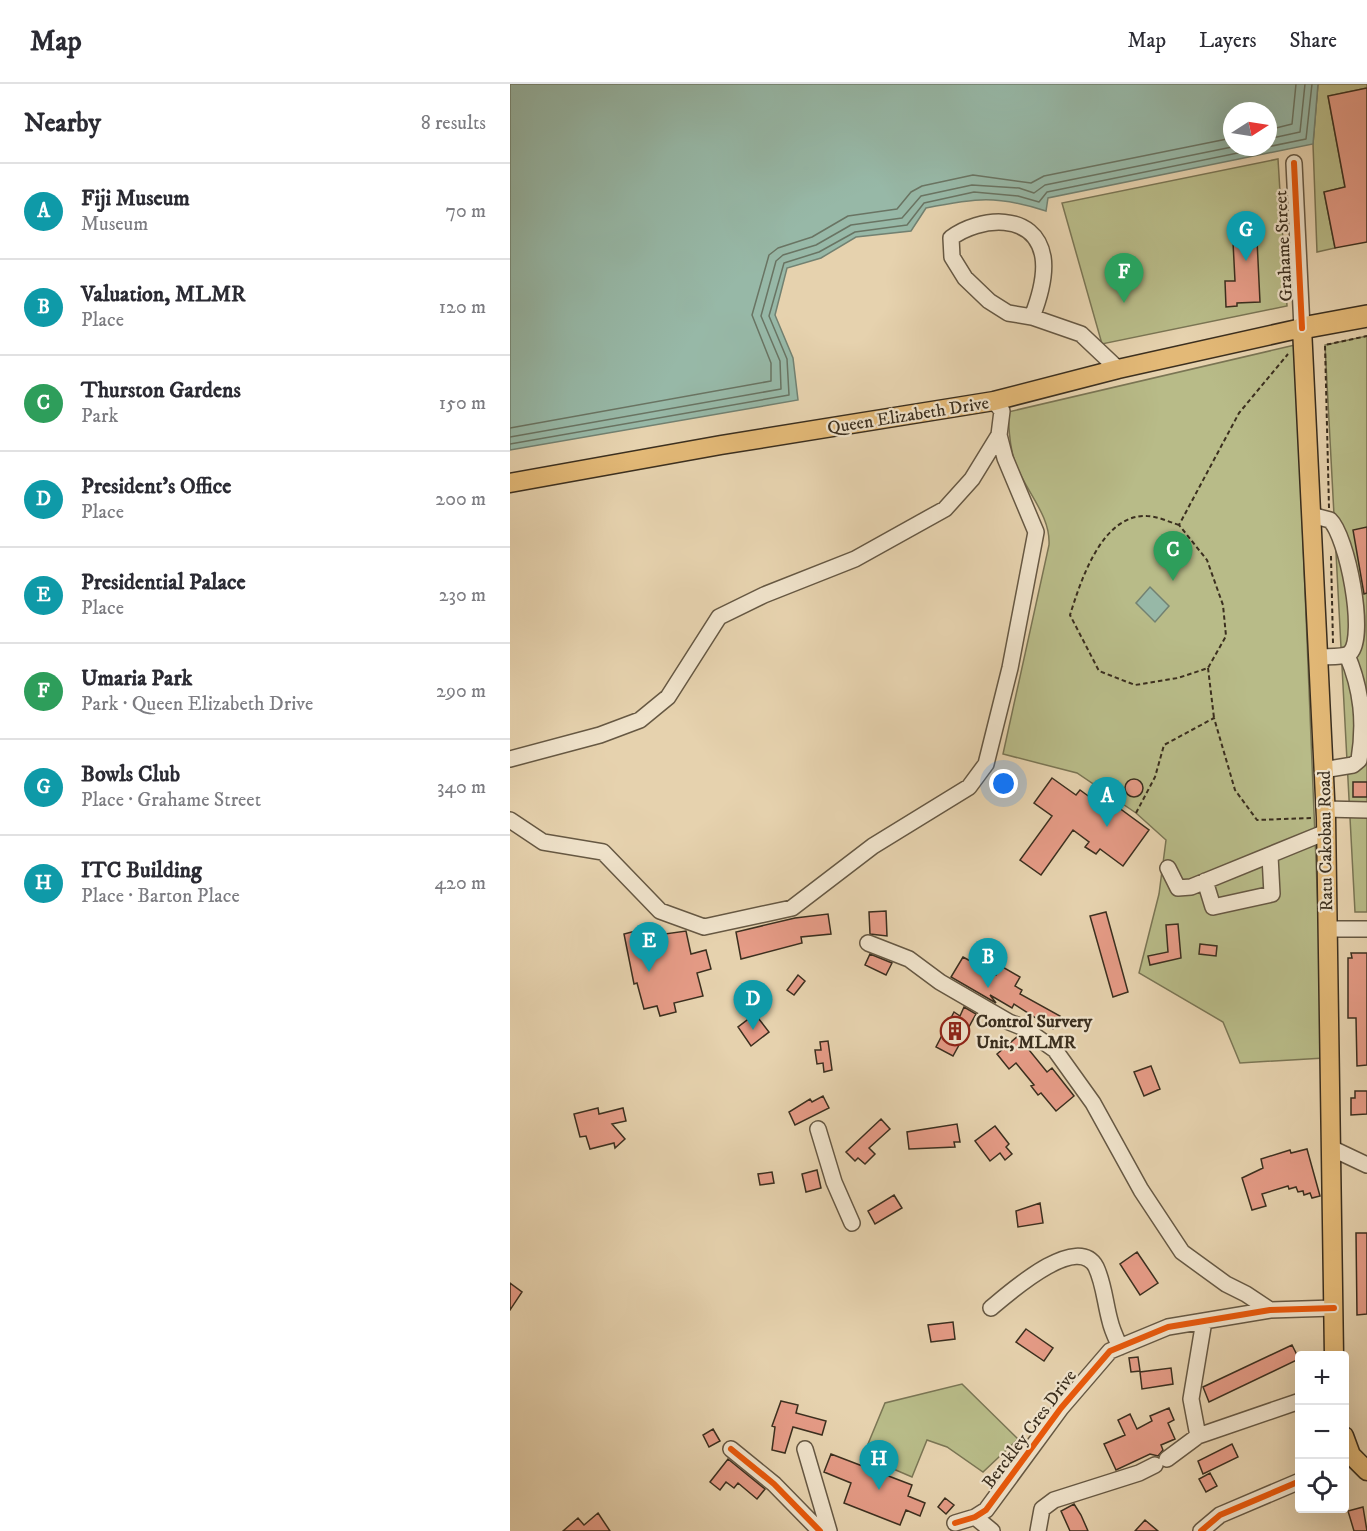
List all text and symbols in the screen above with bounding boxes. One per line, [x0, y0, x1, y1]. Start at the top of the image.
text: Map [30, 24, 82, 59]
text: Map [1127, 28, 1166, 54]
text: Layers [1199, 28, 1257, 54]
text: Share [1290, 28, 1337, 54]
north arrow [1223, 102, 1277, 156]
text: Nearby [24, 107, 101, 140]
text: 8 results [421, 111, 486, 136]
text: Fiji Museum [81, 185, 190, 212]
street label: Grahame Street [1270, 190, 1298, 302]
text: A [37, 199, 50, 224]
text: 70 m [445, 199, 486, 224]
text: Museum [81, 212, 148, 237]
pin: G [1226, 212, 1266, 261]
pin: F [1104, 254, 1144, 303]
text: Valuation, MLMR [81, 281, 246, 308]
text: B [37, 295, 50, 320]
text: 120 m [439, 295, 486, 320]
text: Place [81, 308, 124, 333]
text: Thurston Gardens [81, 377, 241, 404]
text: C [37, 391, 50, 416]
text: 150 m [439, 391, 486, 416]
street label: Queen Elizabeth Drive [826, 392, 991, 440]
text: Park [81, 404, 118, 429]
text: President's Office [81, 473, 231, 500]
text: D [36, 487, 51, 512]
text: 200 m [435, 487, 486, 512]
text: Place [81, 500, 124, 525]
pin: C [1154, 532, 1192, 581]
text: Presidential Palace [81, 569, 246, 596]
text: E [36, 583, 51, 608]
text: 230 m [439, 583, 486, 608]
text: Place [81, 596, 124, 621]
text: Umaria Park [81, 665, 192, 692]
text: F [37, 679, 50, 704]
text: 290 m [436, 679, 486, 704]
text: Park · Queen Elizabeth Drive [81, 692, 313, 717]
text: Bowls Club [81, 761, 180, 788]
your location [989, 769, 1018, 798]
street label: Ratu Cakobau Road [1314, 770, 1338, 912]
text: G [37, 775, 50, 800]
text: 340 m [437, 775, 486, 800]
pin: A [1088, 778, 1126, 827]
text: Place · Grahame Street [81, 788, 261, 813]
text: ITC Building [81, 857, 202, 884]
text: H [35, 871, 52, 896]
text: 420 m [435, 871, 486, 896]
text: Place · Barton Place [81, 884, 240, 909]
pin: E [630, 922, 668, 972]
pin: B [968, 938, 1008, 988]
pin: D [734, 980, 772, 1030]
place label: Control Survery Unit, MLMR [976, 1011, 1093, 1054]
building icon: Control Survery Unit, MLMR [939, 1015, 971, 1047]
map controls [1295, 1351, 1349, 1513]
button: + [1295, 1351, 1349, 1405]
street label: Berckley Cres Drive [978, 1366, 1082, 1493]
button: − [1295, 1405, 1349, 1459]
pin: H [860, 1440, 898, 1490]
button: locate [1295, 1459, 1349, 1513]

